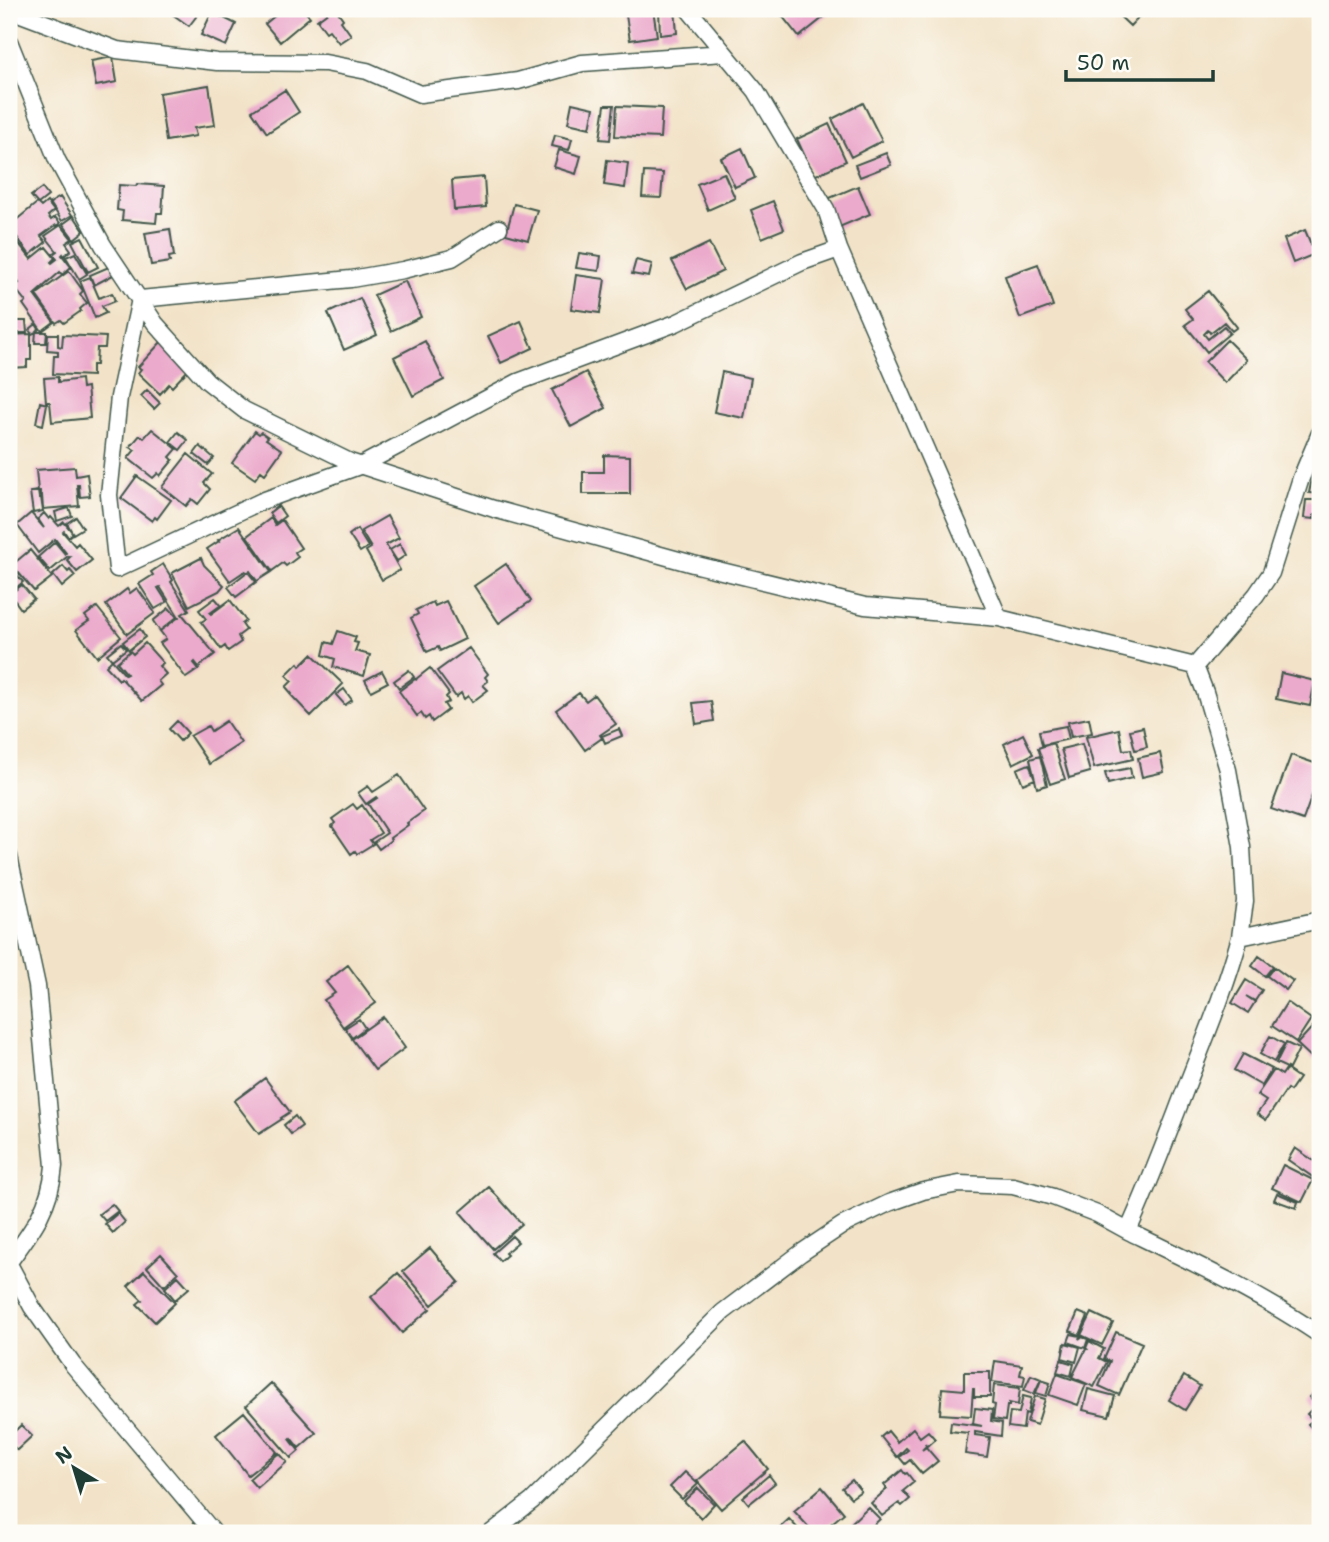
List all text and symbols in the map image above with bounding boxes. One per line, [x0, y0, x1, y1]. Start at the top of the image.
scale bar [1066, 38, 1214, 82]
text: 50 m [1077, 49, 1130, 77]
north arrow [38, 1434, 108, 1504]
text: N [50, 1441, 77, 1469]

